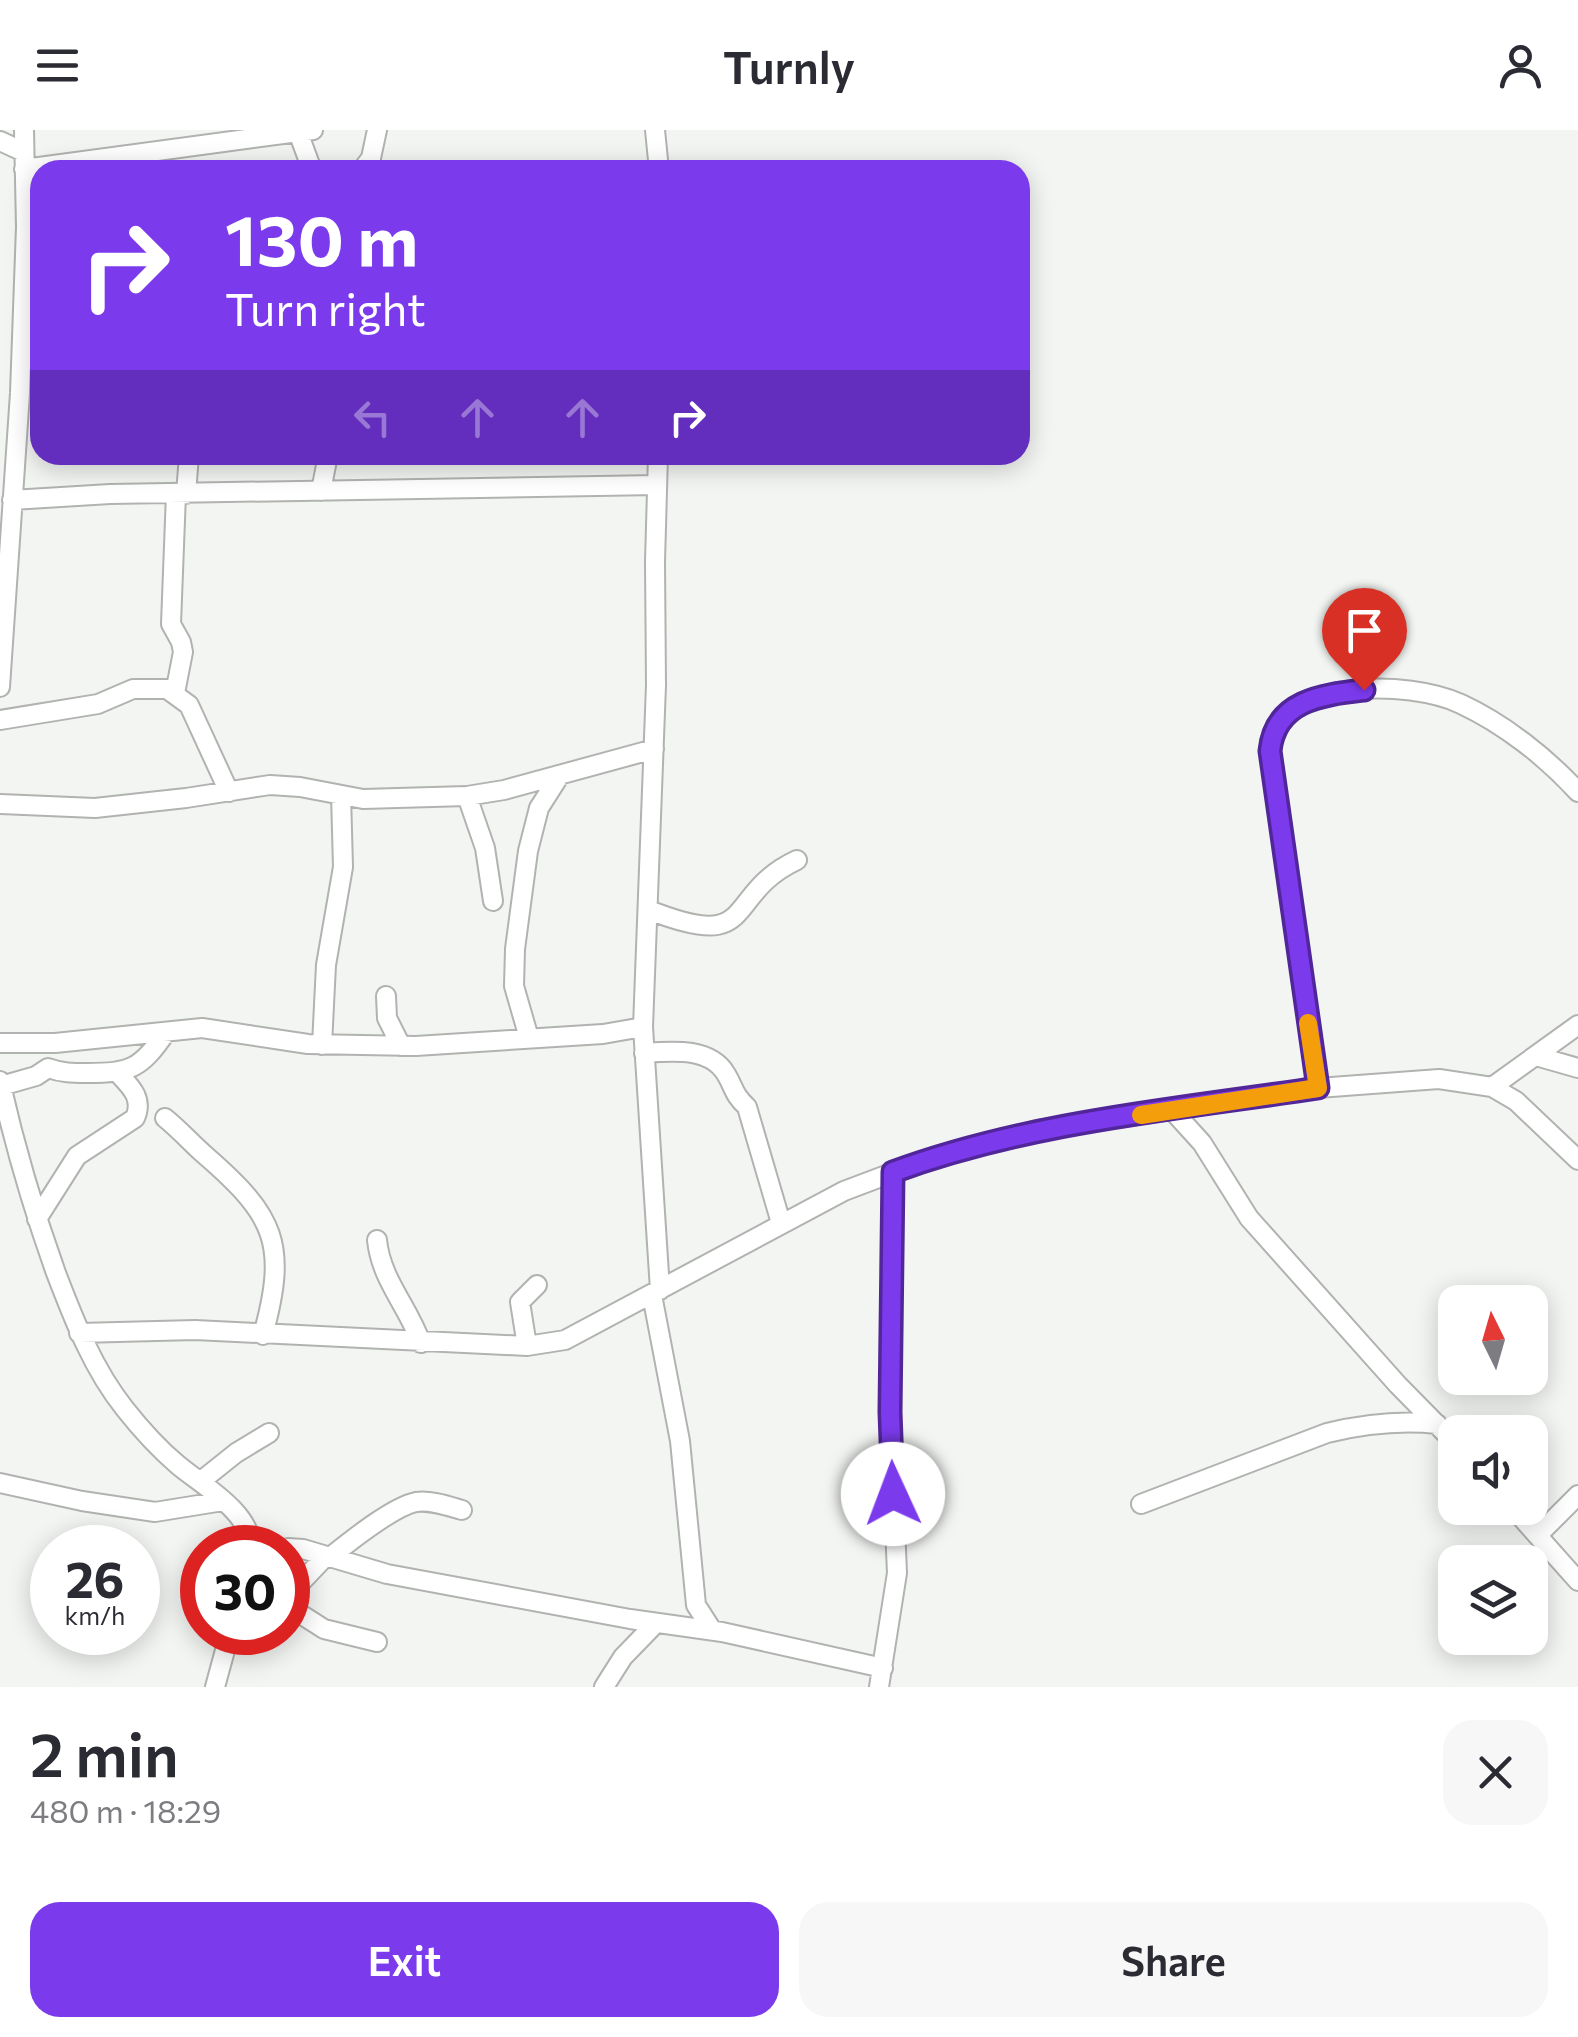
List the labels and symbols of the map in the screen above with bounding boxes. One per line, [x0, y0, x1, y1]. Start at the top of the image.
pin [1322, 588, 1407, 691]
north arrow [1438, 1285, 1548, 1395]
position arrow [841, 1442, 945, 1546]
speed limit sign: 30 [180, 1525, 310, 1655]

